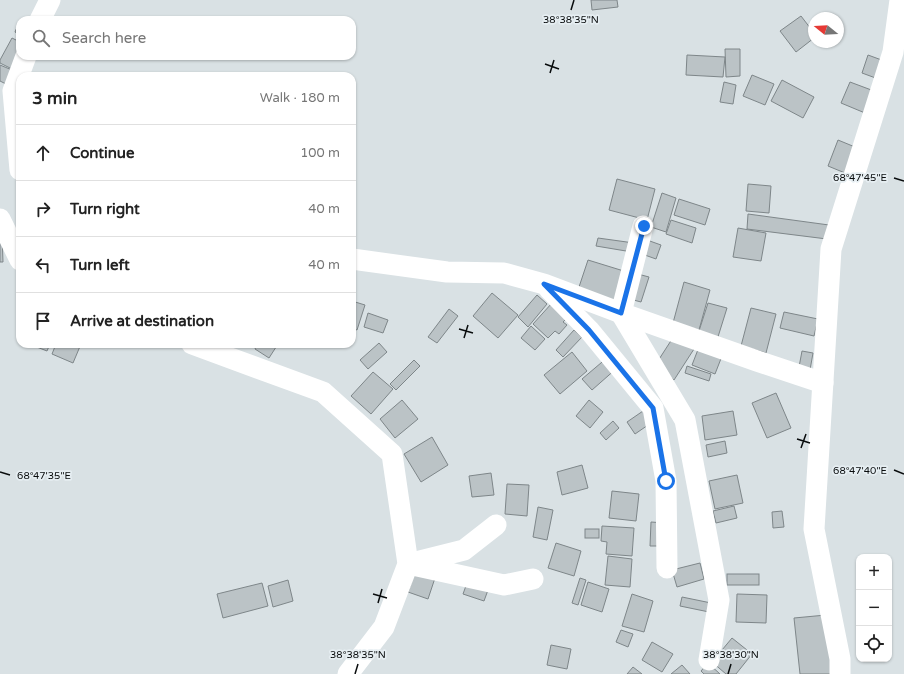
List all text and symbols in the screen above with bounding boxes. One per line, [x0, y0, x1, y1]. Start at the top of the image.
north arrow [808, 12, 844, 48]
text: 38°38'35"N [543, 14, 599, 26]
search box [16, 16, 356, 60]
icon: search [30, 27, 52, 49]
text: Search here [62, 29, 146, 47]
text: 3 min [32, 88, 77, 109]
text: Walk · 180 m [260, 90, 340, 106]
icon: ahead [32, 142, 54, 164]
text: Continue [70, 144, 134, 162]
text: 100 m [300, 145, 340, 161]
text: 68°47'45"E [833, 172, 887, 184]
icon: right [32, 198, 54, 220]
text: Turn right [70, 200, 140, 218]
text: 40 m [308, 201, 340, 217]
route end [635, 217, 653, 235]
icon: left [32, 254, 54, 276]
text: Turn left [70, 256, 130, 274]
text: 40 m [308, 257, 340, 273]
icon: arrive [32, 310, 54, 332]
text: Arrive at destination [70, 312, 214, 330]
text: 68°47'40"E [833, 465, 887, 477]
text: 68°47'35"E [17, 470, 71, 482]
route start [657, 472, 675, 490]
map controls [856, 554, 892, 662]
button: + [856, 554, 892, 590]
button: − [856, 590, 892, 626]
button: locate [856, 626, 892, 662]
text: 38°38'35"N [330, 649, 386, 661]
text: 38°38'30"N [703, 649, 759, 661]

